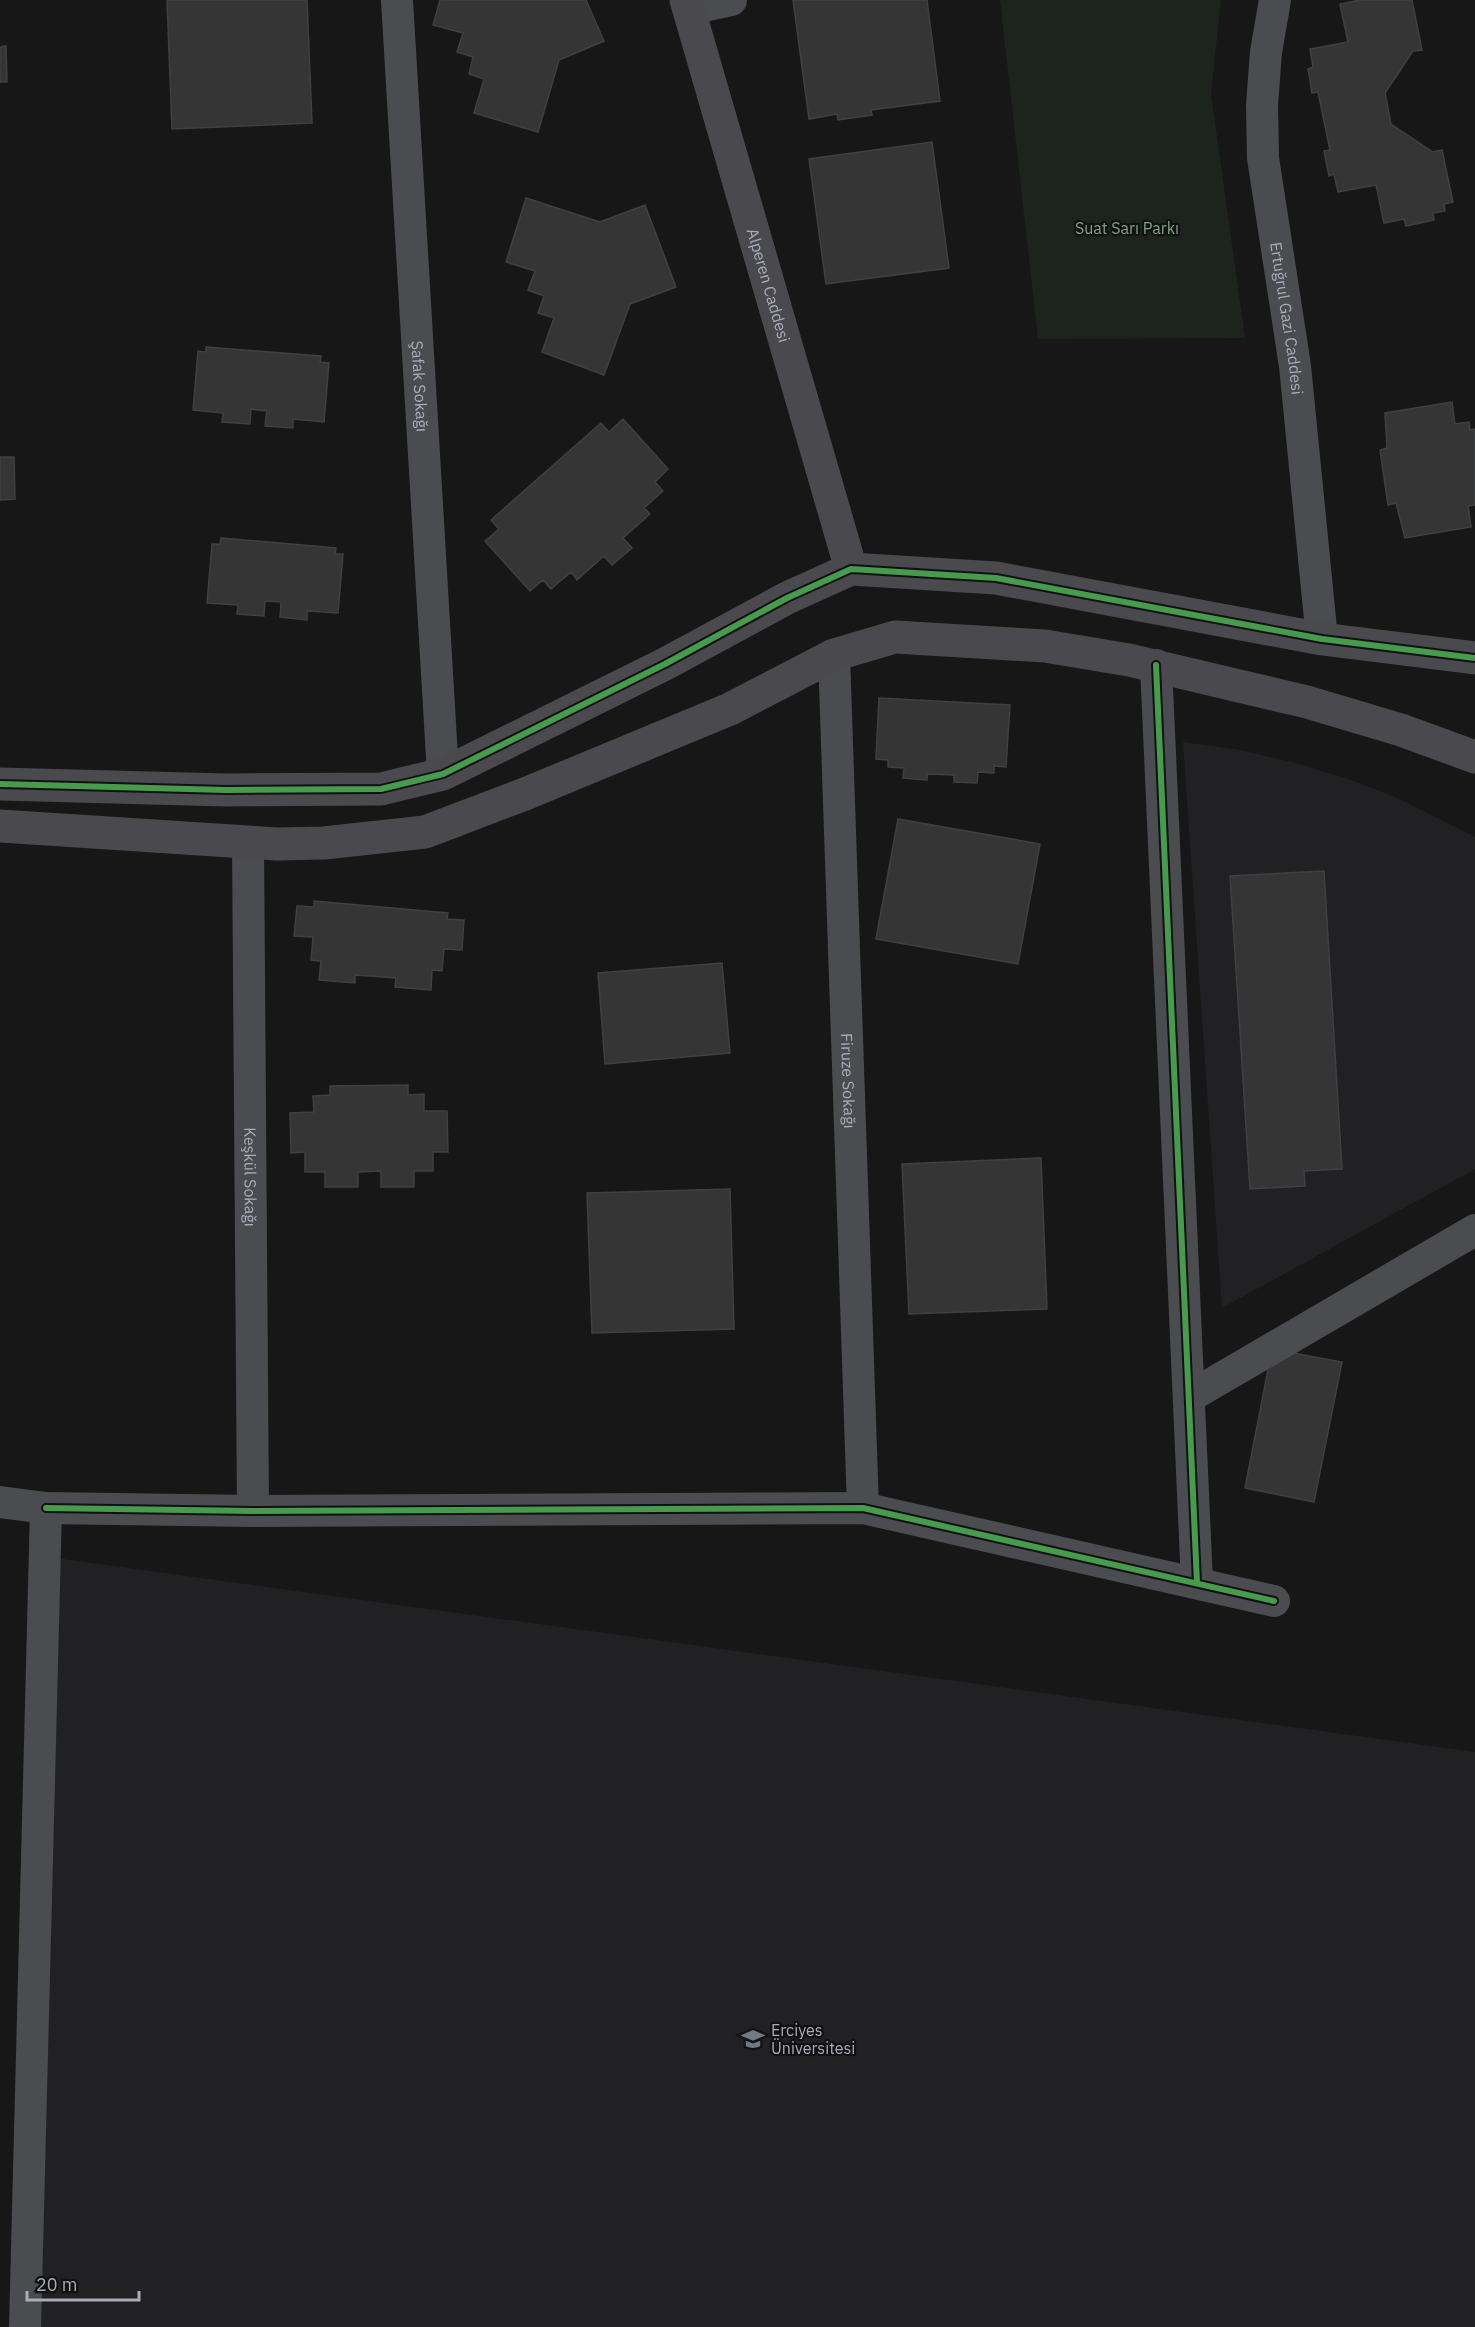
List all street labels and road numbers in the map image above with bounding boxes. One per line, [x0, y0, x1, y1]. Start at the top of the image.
street label: Alperen Caddesi [743, 226, 795, 345]
street label: Ertuğrul Gazi Caddesi [1266, 240, 1308, 396]
street label: Şafak Sokağı [407, 340, 433, 433]
street label: Firuze Sokağı [837, 1033, 860, 1129]
street label: Keşkül Sokağı [240, 1127, 261, 1227]

